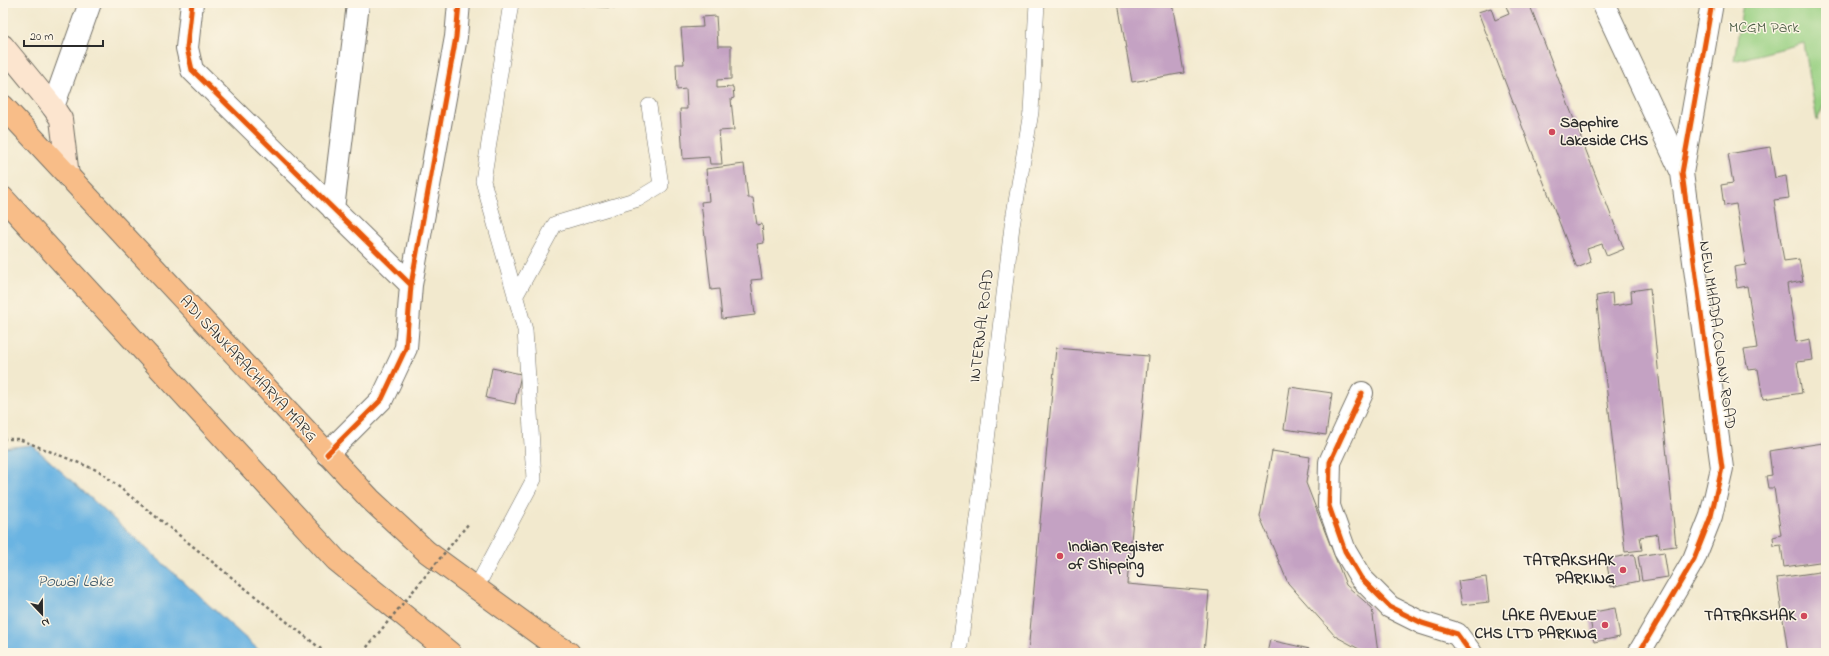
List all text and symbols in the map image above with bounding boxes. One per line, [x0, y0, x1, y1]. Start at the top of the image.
park label: MCGM Park [1729, 16, 1800, 40]
scale bar [24, 22, 103, 48]
text: 20 m [30, 28, 53, 46]
place label: Sapphire Lakeside CHS [1560, 111, 1648, 153]
marker: Sapphire Lakeside CHS [1547, 127, 1557, 137]
street label: NEW MHADA COLONY ROAD [1692, 239, 1742, 431]
street label: INTERNAL ROAD [963, 268, 1001, 384]
street label: ADI SANKARACHARYA MARG [173, 290, 323, 448]
place label: Indian Register of Shipping [1068, 535, 1165, 578]
place label: TATRAKSHAK PARKING [1523, 549, 1616, 591]
marker: Indian Register of Shipping [1055, 551, 1065, 561]
marker: TATRAKSHAK PARKING [1618, 565, 1628, 575]
water label: Powai Lake [37, 569, 114, 594]
north arrow [22, 594, 62, 634]
place label: LAKE AVENUE CHS LTD PARKING [1474, 604, 1597, 646]
place label: TATRAKSHAK [1704, 604, 1797, 628]
marker: TATRAKSHAK [1799, 611, 1809, 621]
text: N [39, 614, 52, 631]
marker: LAKE AVENUE CHS LTD PARKING [1600, 620, 1610, 630]

